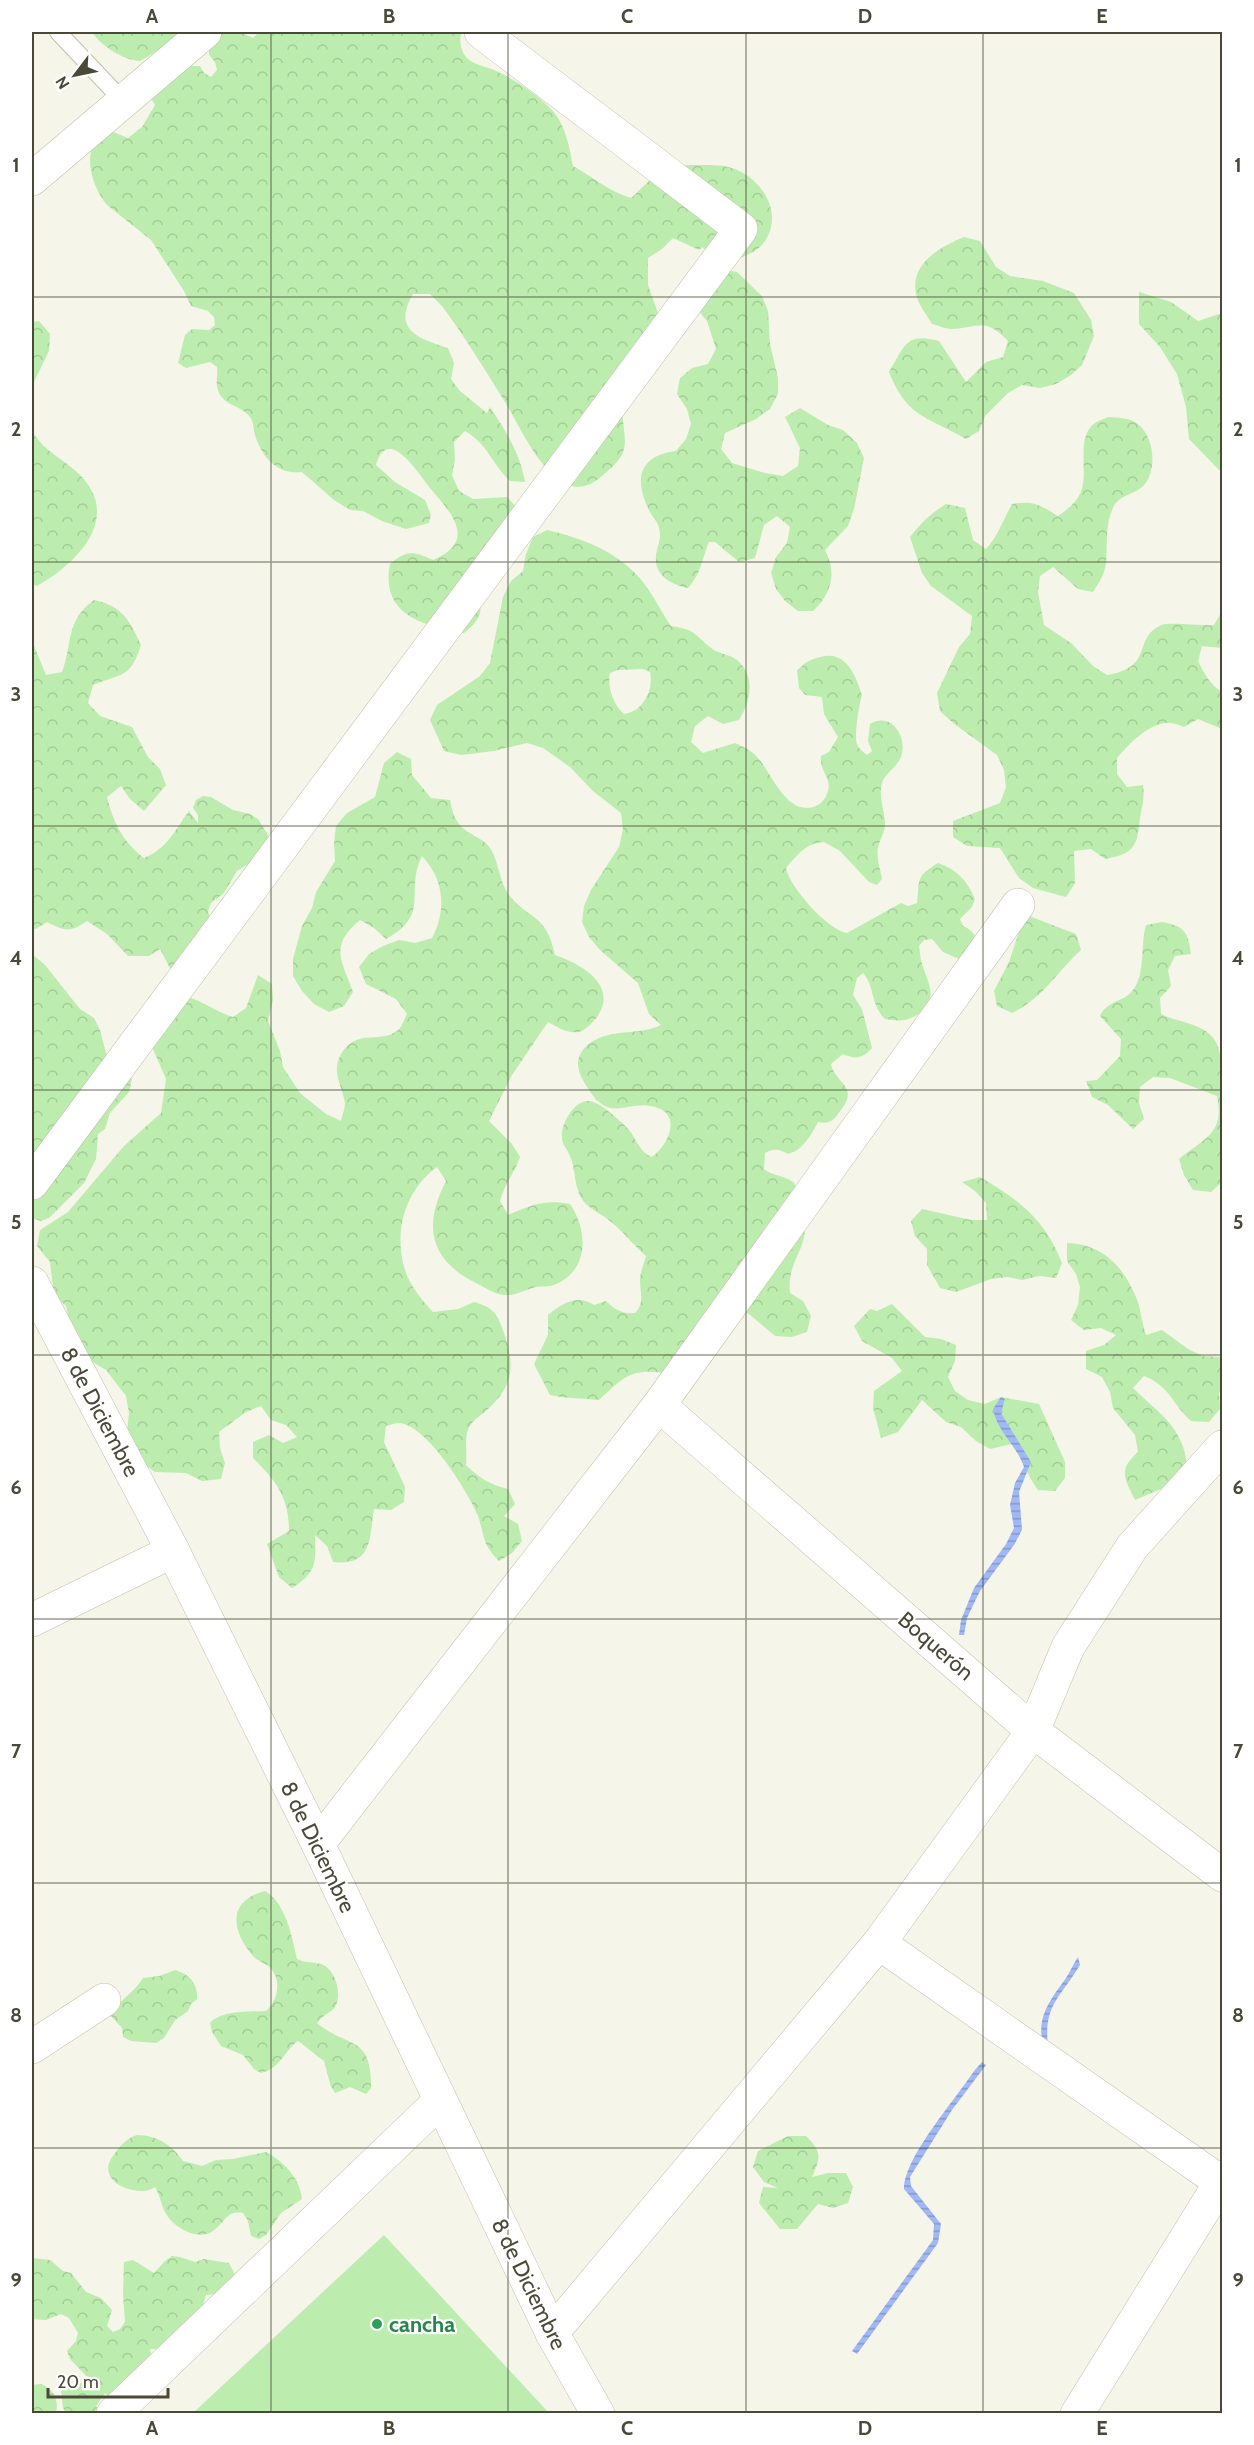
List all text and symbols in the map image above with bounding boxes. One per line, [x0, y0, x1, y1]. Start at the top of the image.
text: A [146, 4, 159, 28]
text: B [383, 4, 395, 28]
text: C [621, 4, 633, 28]
text: D [858, 4, 872, 28]
text: E [1096, 4, 1108, 28]
north arrow [45, 45, 105, 105]
text: N [52, 73, 74, 93]
text: 1 [12, 153, 20, 177]
text: 1 [1234, 153, 1242, 177]
text: 2 [11, 417, 21, 441]
text: 2 [1233, 417, 1243, 441]
text: 3 [11, 682, 21, 706]
text: 3 [1233, 682, 1243, 706]
text: 4 [10, 946, 22, 970]
text: 4 [1232, 946, 1244, 970]
text: 5 [11, 1210, 21, 1234]
text: 5 [1233, 1210, 1243, 1234]
street label: 8 de Diciembre [55, 1343, 145, 1481]
text: 6 [10, 1475, 22, 1499]
text: 6 [1232, 1475, 1244, 1499]
street label: Boquerón [893, 1606, 979, 1686]
text: 7 [11, 1739, 22, 1763]
text: 7 [1233, 1739, 1244, 1763]
street label: 8 de Diciembre [275, 1777, 361, 1917]
text: 8 [10, 2003, 22, 2027]
text: 8 [1232, 2003, 1244, 2027]
street label: 8 de Diciembre [486, 2214, 572, 2354]
text: 9 [10, 2268, 22, 2292]
text: 9 [1232, 2268, 1244, 2292]
place label: cancha [389, 2311, 455, 2338]
marker: cancha [370, 2317, 384, 2331]
scale bar [48, 2361, 168, 2399]
text: 20 m [57, 2371, 99, 2393]
text: A [146, 2416, 159, 2440]
text: B [383, 2416, 395, 2440]
text: C [621, 2416, 633, 2440]
text: D [858, 2416, 872, 2440]
text: E [1096, 2416, 1108, 2440]

